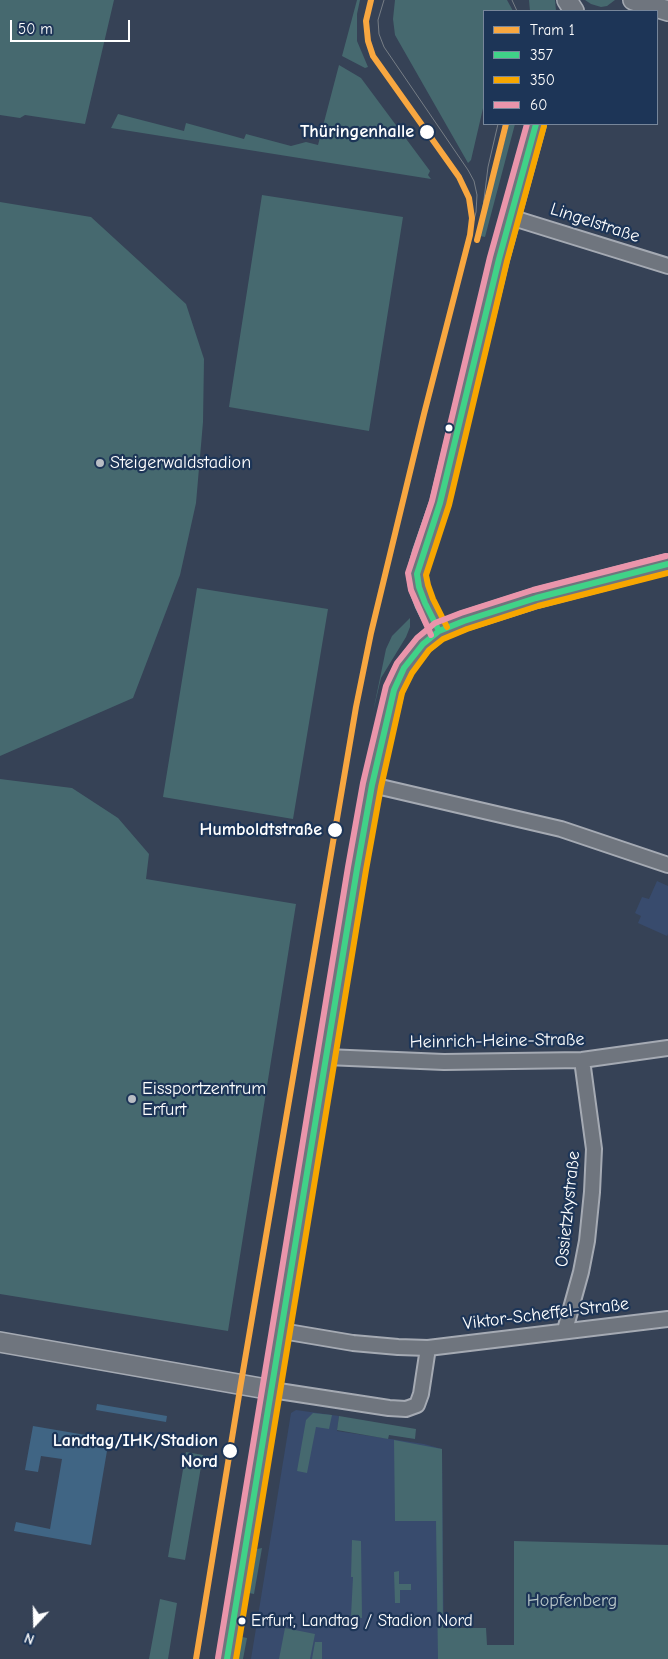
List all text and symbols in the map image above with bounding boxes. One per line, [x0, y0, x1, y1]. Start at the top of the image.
scale bar [12, 10, 132, 42]
legend [483, 10, 658, 125]
text: 50 m [18, 20, 53, 38]
text: Tram 1 [530, 21, 575, 39]
text: 357 [530, 46, 553, 64]
text: 350 [530, 71, 555, 89]
text: 60 [530, 96, 547, 114]
place label: Thüringenhalle [300, 121, 414, 143]
marker: Thüringenhalle [418, 123, 436, 141]
street label: Lingelstraße [548, 198, 642, 248]
unlabelled marker [444, 423, 454, 433]
place label: Steigerwaldstadion [110, 452, 251, 474]
marker: Steigerwaldstadion [94, 457, 106, 469]
place label: Humboldtstraße [200, 819, 322, 841]
marker: Humboldtstraße [326, 821, 344, 839]
street label: Heinrich-Heine-Straße [409, 1029, 585, 1053]
place label: Eissportzentrum Erfurt [142, 1078, 266, 1120]
marker: Eissportzentrum Erfurt [126, 1093, 138, 1105]
street label: Ossietzkystraße [551, 1150, 585, 1268]
street label: Viktor-Scheffel-Straße [462, 1293, 630, 1335]
place label: Landtag/IHK/Stadion Nord [53, 1430, 218, 1472]
marker: Landtag/IHK/Stadion Nord [221, 1442, 239, 1460]
park label: Hopfenberg [527, 1590, 617, 1612]
north arrow [10, 1599, 60, 1649]
place label: Erfurt, Landtag / Stadion Nord [251, 1611, 473, 1631]
marker: Erfurt, Landtag / Stadion Nord [237, 1616, 247, 1626]
text: N [22, 1629, 37, 1648]

